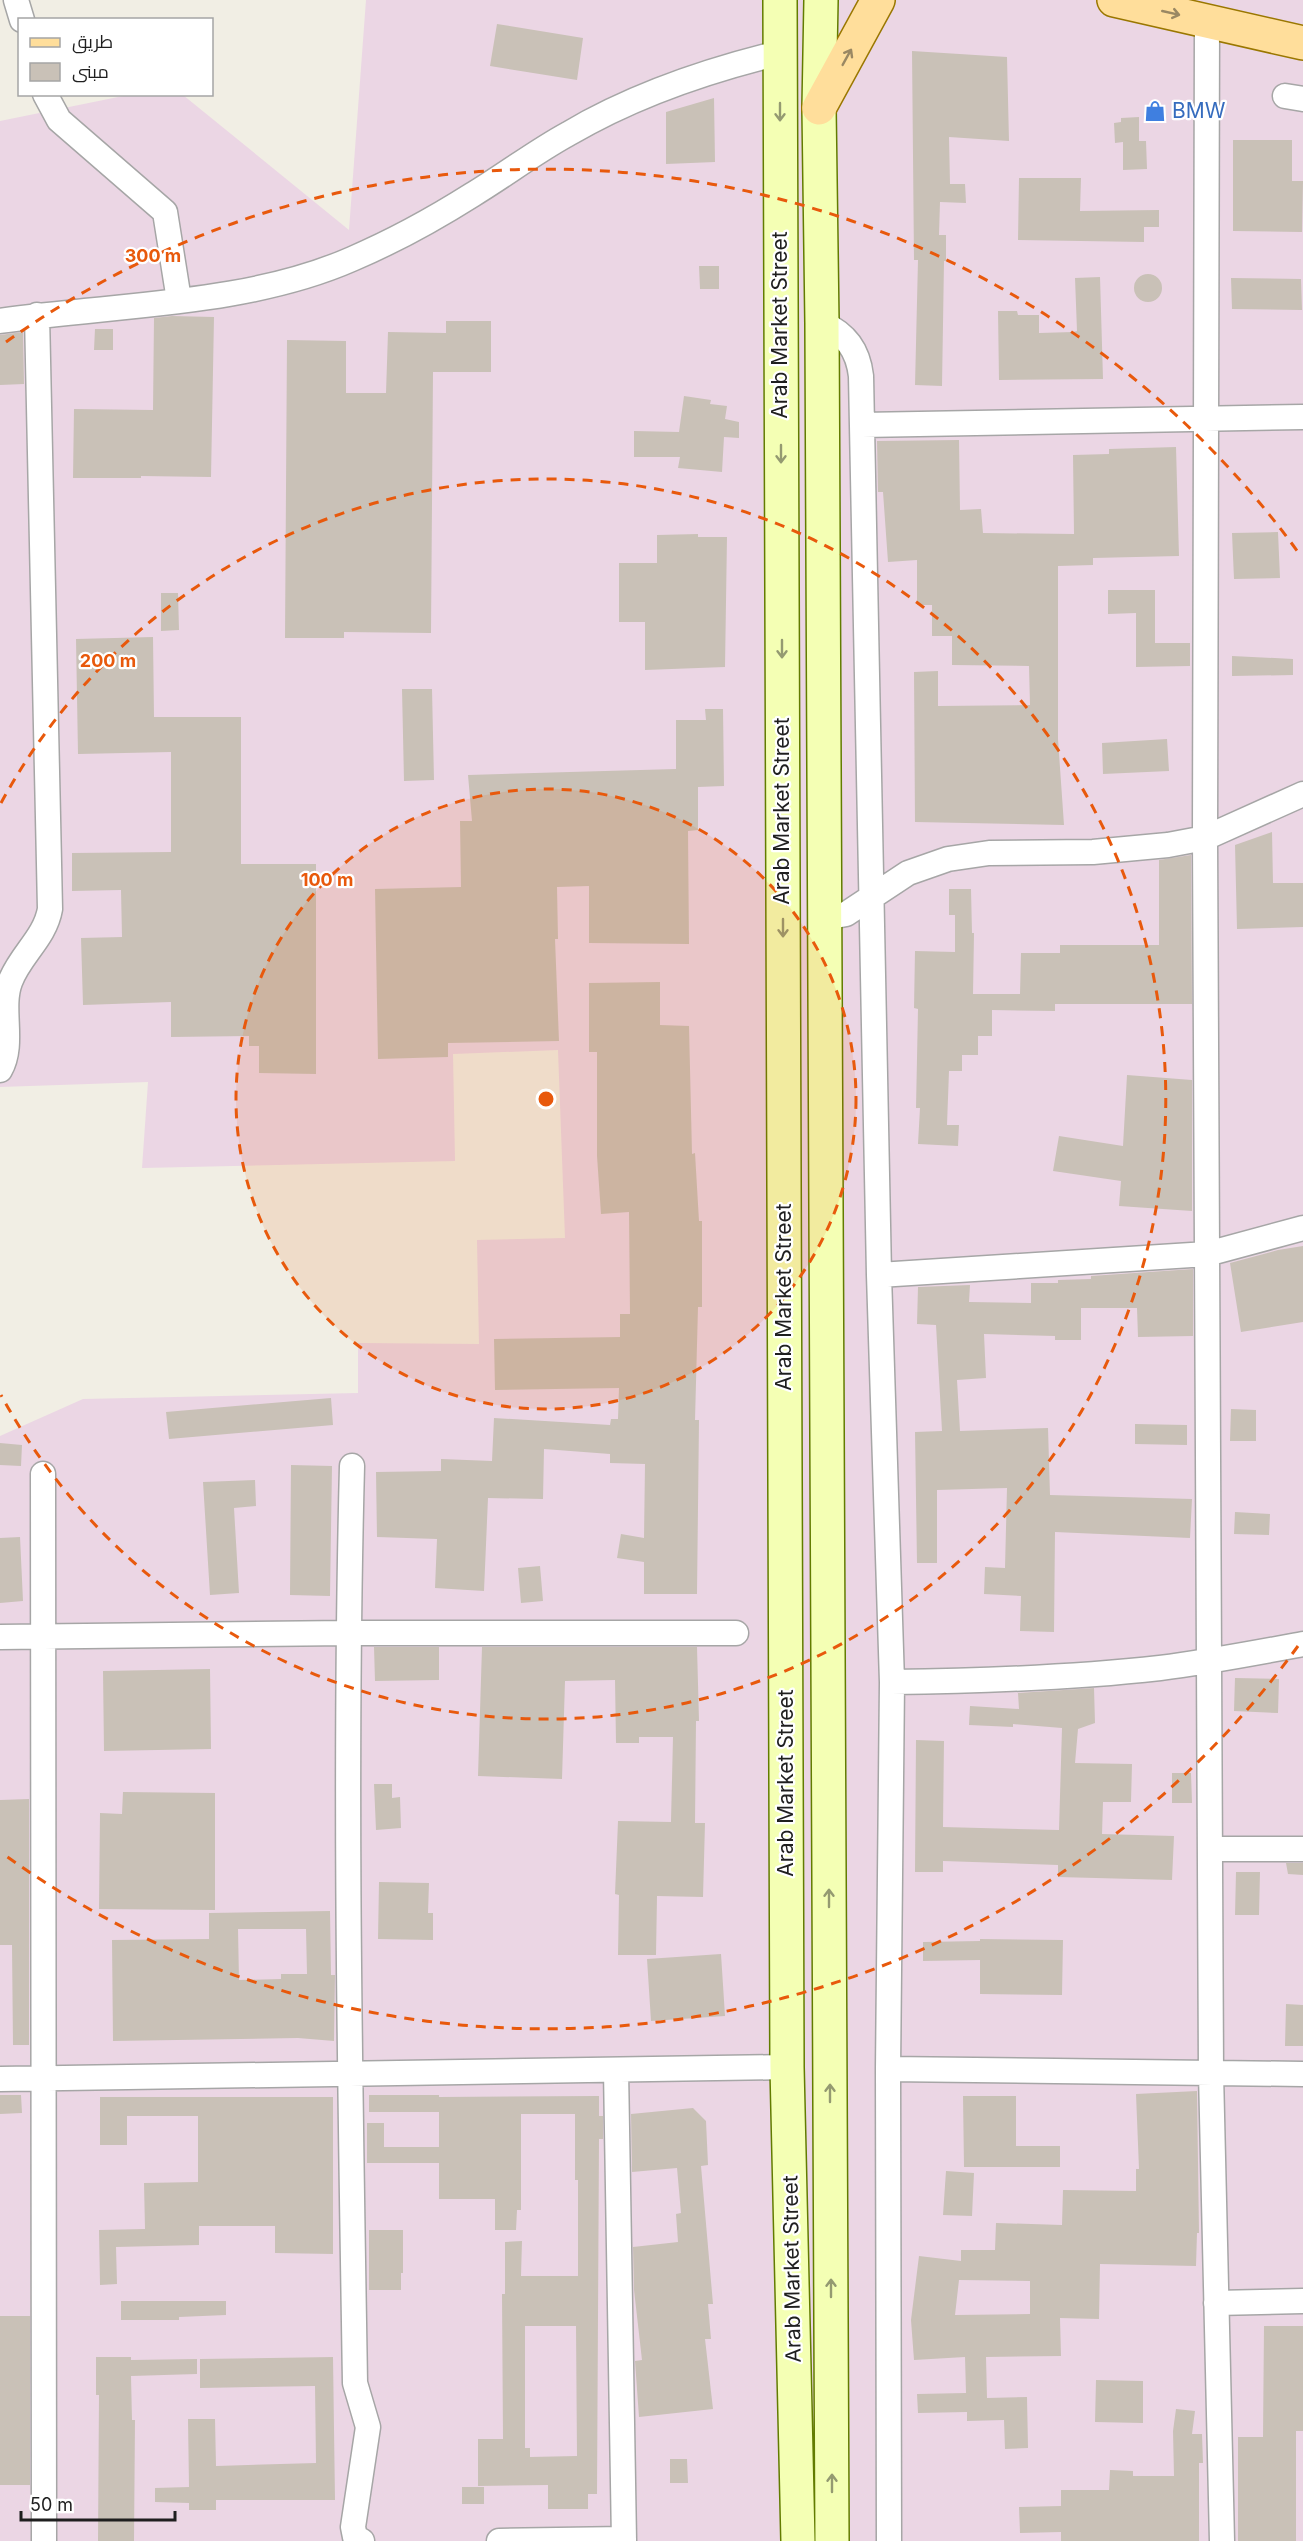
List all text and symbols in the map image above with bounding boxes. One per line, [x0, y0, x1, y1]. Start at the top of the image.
one-way arrow [1161, 8, 1180, 19]
legend [18, 18, 213, 96]
text: طريق [72, 31, 113, 54]
one-way arrow [842, 48, 853, 66]
text: مبنى [72, 61, 109, 83]
place label: BMW [1172, 98, 1226, 123]
shop icon: BMW [1143, 99, 1167, 123]
one-way arrow [774, 101, 785, 121]
street label: Arab Market Street [767, 231, 792, 419]
text: 300 m [125, 245, 181, 266]
one-way arrow [775, 443, 787, 463]
one-way arrow [776, 638, 788, 658]
text: 200 m [80, 650, 136, 671]
street label: Arab Market Street [769, 717, 794, 905]
text: 100 m [301, 869, 353, 890]
one-way arrow [777, 917, 789, 937]
centre of rings [536, 1089, 556, 1109]
street label: Arab Market Street [771, 1203, 796, 1391]
street label: Arab Market Street [773, 1689, 798, 1877]
one-way arrow [823, 1888, 835, 1908]
one-way arrow [824, 2083, 836, 2103]
street label: Arab Market Street [777, 2175, 806, 2363]
one-way arrow [825, 2278, 837, 2298]
one-way arrow [826, 2473, 838, 2493]
scale bar [21, 2484, 176, 2522]
text: 50 m [30, 2494, 73, 2515]

